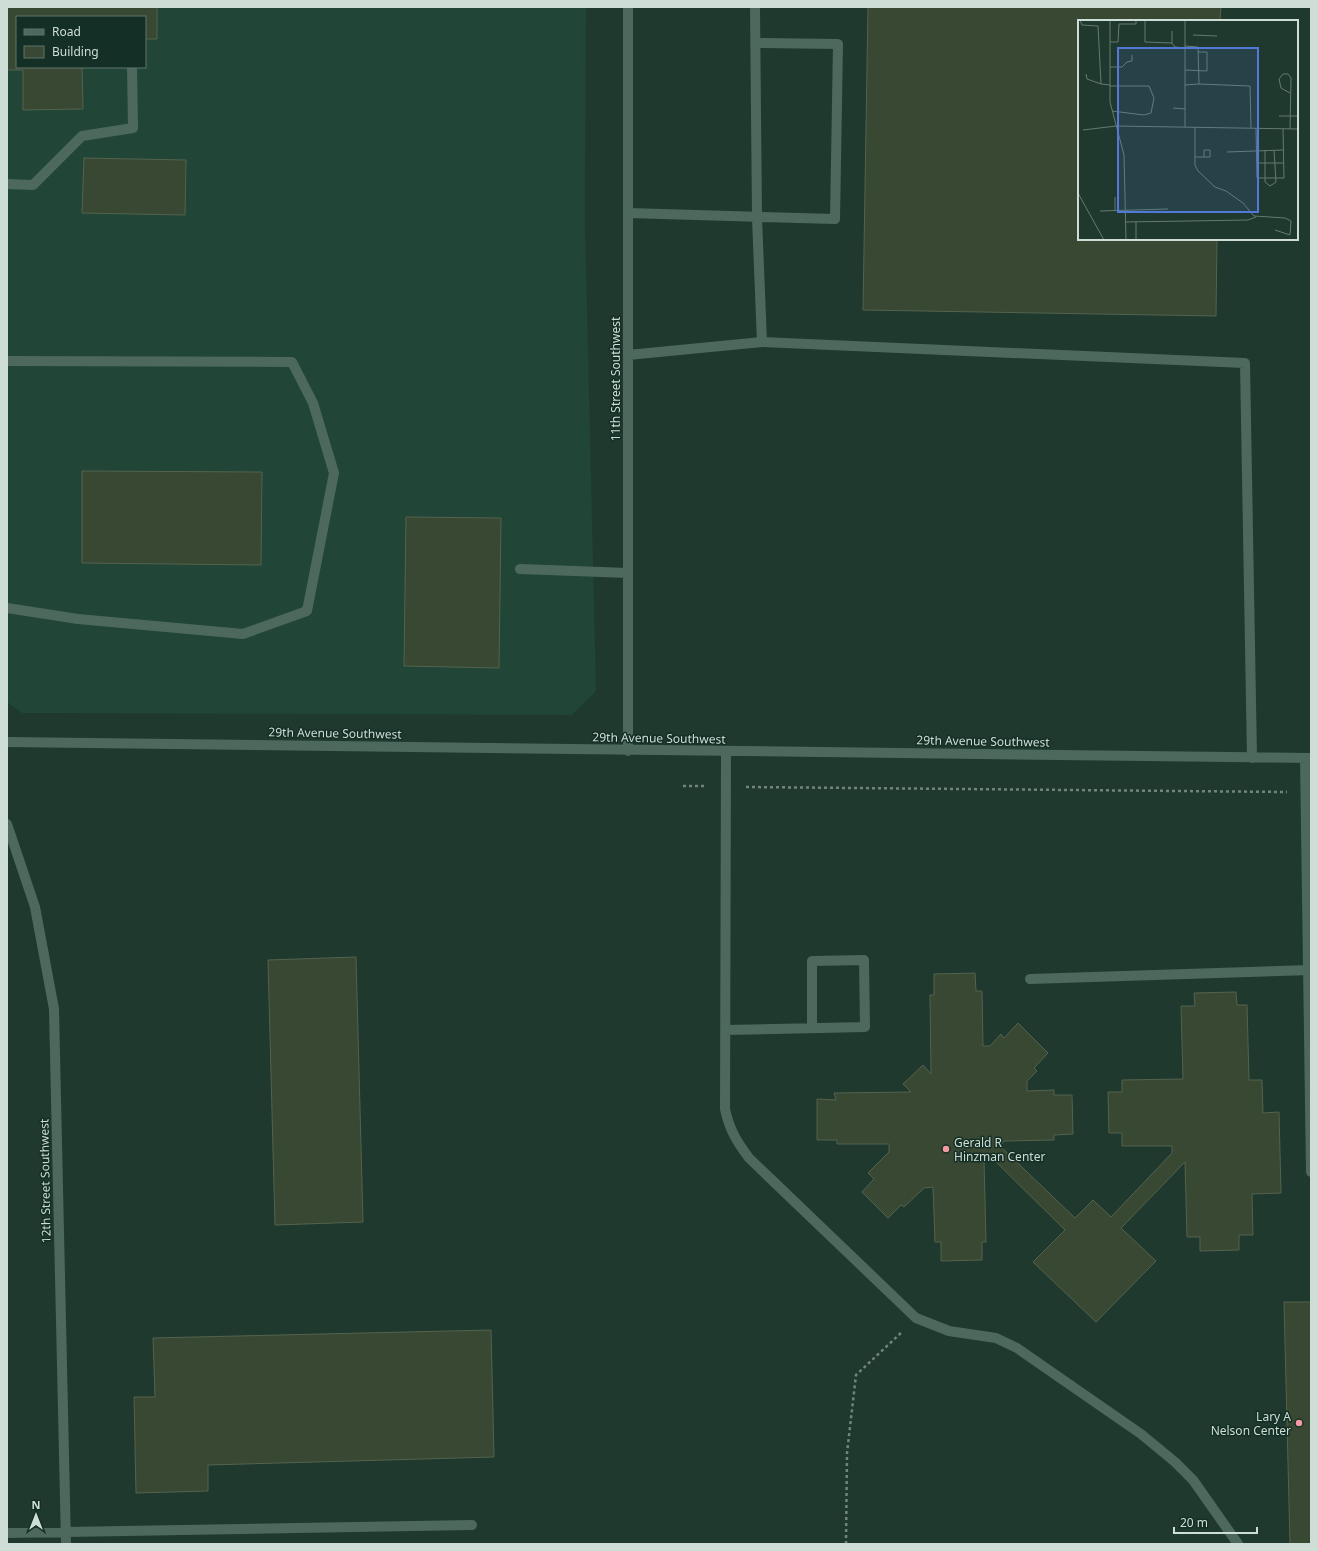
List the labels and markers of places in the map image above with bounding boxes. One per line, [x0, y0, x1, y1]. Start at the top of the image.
place label: Gerald R Hinzman Center [954, 1134, 1045, 1165]
marker: Gerald R Hinzman Center [941, 1144, 951, 1154]
place label: Lary A Nelson Center [1211, 1408, 1291, 1439]
marker: Lary A Nelson Center [1294, 1418, 1304, 1428]

